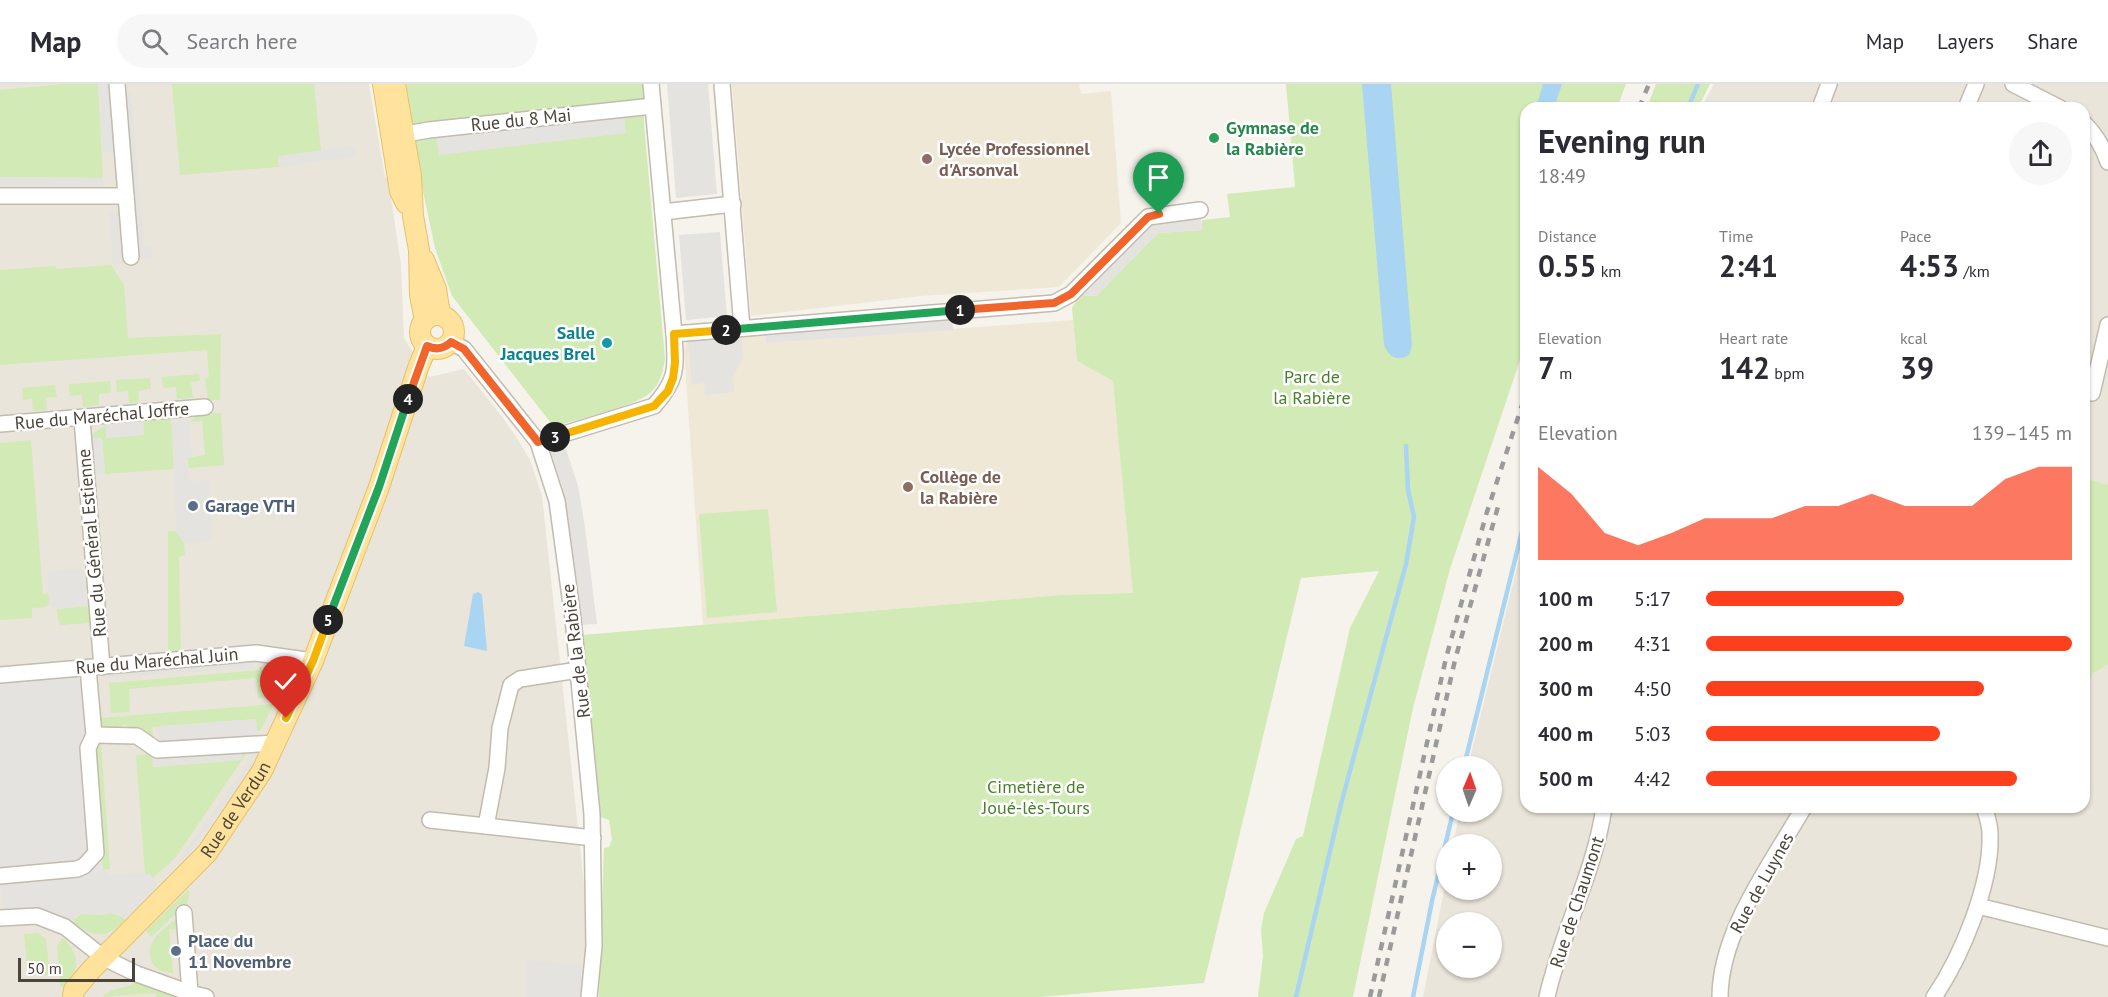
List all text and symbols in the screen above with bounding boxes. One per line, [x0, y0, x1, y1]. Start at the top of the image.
search box [117, 14, 537, 68]
text: Map [30, 23, 81, 60]
icon: search [138, 25, 171, 58]
text: Search here [186, 27, 297, 55]
text: Map [1866, 28, 1904, 55]
text: Layers [1937, 28, 1994, 55]
text: Share [2027, 28, 2078, 55]
street label: Rue du 8 Mai [470, 103, 572, 136]
place label: Gymnase de la Rabière [1226, 116, 1319, 160]
text: Evening run [1538, 119, 1706, 162]
button: share [2009, 122, 2072, 185]
marker: Gymnase de la Rabière [1207, 131, 1221, 145]
place label: Lycée Professionnel d'Arsonval [939, 137, 1090, 181]
marker: Lycée Professionnel d'Arsonval [920, 152, 934, 166]
pin [1133, 152, 1184, 214]
icon: arrive [1142, 161, 1175, 194]
text: 18:49 [1538, 163, 1586, 189]
text: Distance [1538, 226, 1597, 246]
text: Time [1719, 226, 1753, 246]
text: Pace [1900, 226, 1931, 246]
text: 0.55 [1538, 246, 1596, 285]
text: 2:41 [1719, 246, 1778, 285]
text: 4:53 [1900, 246, 1959, 285]
text: km [1596, 261, 1621, 281]
text: /km [1959, 261, 1990, 281]
pin: 1 [945, 295, 975, 325]
text: 1 [955, 300, 965, 320]
pin: 2 [711, 315, 741, 345]
text: 2 [721, 320, 731, 340]
place label: Salle Jacques Brel [500, 321, 596, 365]
text: Elevation [1538, 328, 1602, 348]
text: Heart rate [1719, 328, 1788, 348]
text: kcal [1900, 328, 1927, 348]
marker: Salle Jacques Brel [600, 336, 614, 350]
text: 7 [1538, 348, 1555, 387]
text: 142 [1719, 348, 1770, 387]
text: 39 [1900, 348, 1934, 387]
text: m [1555, 363, 1572, 383]
text: bpm [1770, 363, 1805, 383]
park label: Parc de la Rabière [1273, 365, 1351, 409]
pin: 4 [393, 384, 423, 414]
text: 4 [403, 389, 413, 409]
street label: Rue du Maréchal Joffre [14, 396, 190, 435]
text: Elevation [1538, 420, 1618, 446]
text: 139–145 m [1972, 420, 2072, 446]
pin: 3 [540, 422, 570, 452]
text: 3 [550, 427, 560, 447]
street label: Rue du Général Estienne [72, 448, 111, 638]
place label: Collège de la Rabière [920, 465, 1001, 509]
marker: Collège de la Rabière [901, 480, 915, 494]
place label: Garage VTH [205, 494, 295, 517]
marker: Garage VTH [186, 499, 200, 513]
street label: Rue de la Rabière [556, 583, 595, 720]
text: 100 m [1538, 586, 1593, 612]
text: 5:17 [1634, 586, 1671, 612]
pin: 5 [313, 605, 343, 635]
text: 5 [323, 610, 333, 630]
text: 200 m [1538, 631, 1593, 657]
text: 4:31 [1634, 631, 1671, 657]
street label: Rue du Maréchal Juin [75, 642, 239, 679]
pin [260, 656, 311, 718]
icon: check [269, 665, 302, 698]
text: 300 m [1538, 676, 1593, 702]
text: 4:50 [1634, 676, 1671, 702]
text: 400 m [1538, 721, 1593, 747]
text: 5:03 [1634, 721, 1671, 747]
north arrow [1436, 756, 1502, 822]
map controls [1436, 756, 1502, 978]
street label: Rue de Verdun [195, 758, 276, 862]
text: 500 m [1538, 766, 1593, 792]
text: 4:42 [1634, 766, 1671, 792]
park label: Cimetière de Joué-lès-Tours [981, 775, 1090, 819]
street label: Rue de Luynes [1724, 828, 1799, 937]
street label: Rue de Chaumont [1544, 833, 1609, 970]
button: + [1436, 834, 1502, 900]
button: − [1436, 912, 1502, 978]
place label: Place du 11 Novembre [188, 929, 291, 973]
marker: Place du 11 Novembre [169, 944, 183, 958]
scale bar [18, 955, 135, 982]
text: 50 m [27, 958, 62, 978]

